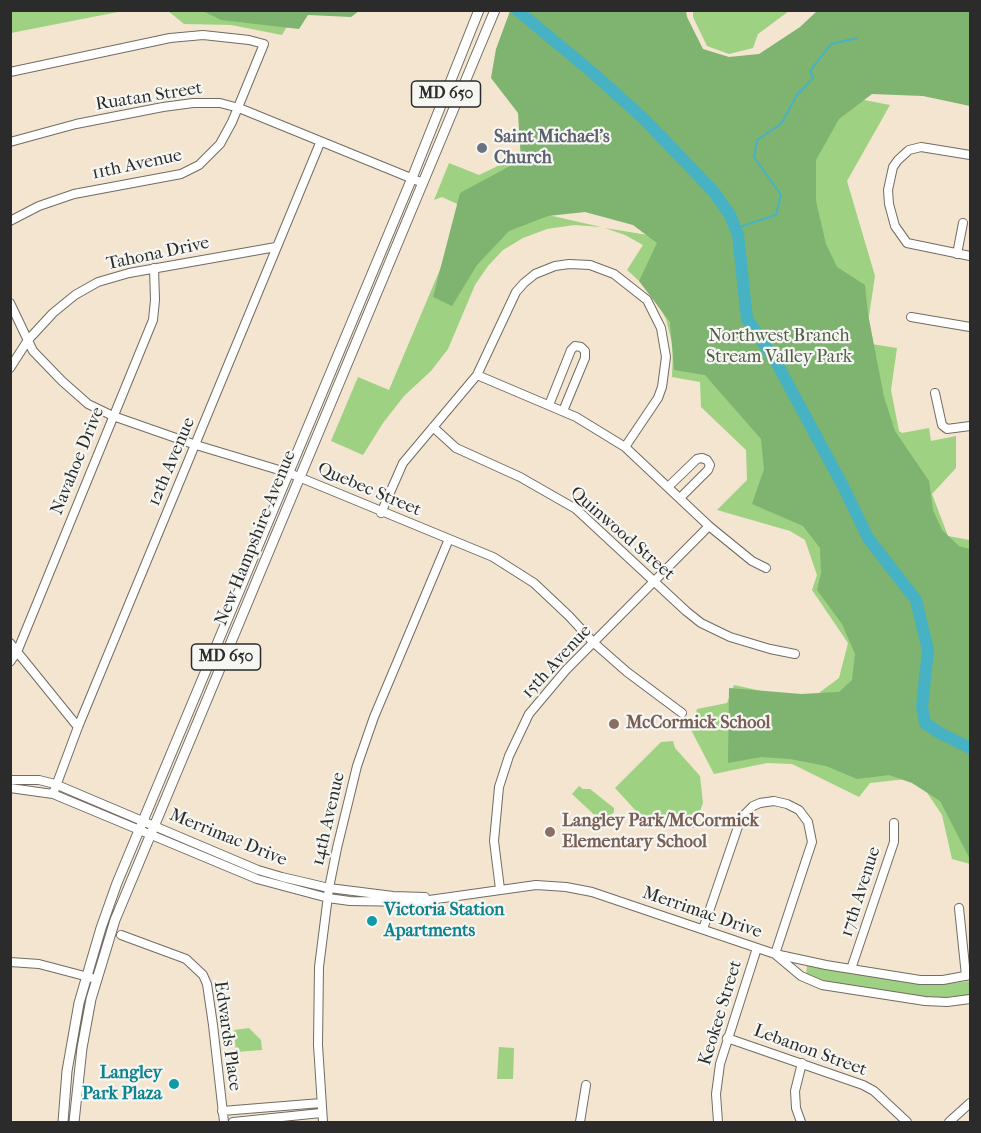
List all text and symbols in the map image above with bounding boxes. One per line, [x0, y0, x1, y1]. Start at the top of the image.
street label: Ruatan Street [94, 78, 204, 116]
road number: MD 650 [412, 81, 480, 107]
place label: Saint Michael's Church [494, 127, 610, 170]
marker: Saint Michael's Church [475, 141, 489, 155]
street label: 11th Avenue [90, 145, 184, 185]
street label: Tahona Drive [105, 233, 211, 275]
park label: Northwest Branch Stream Valley Park [706, 326, 852, 368]
street label: Navahoe Drive [47, 404, 109, 518]
street label: 12th Avenue [144, 414, 200, 510]
street label: New Hampshire Avenue [211, 447, 301, 629]
street label: Quebec Street [314, 458, 424, 522]
street label: Quinwood Street [565, 483, 679, 585]
street label: 15th Avenue [518, 621, 596, 703]
road number: MD 650 [192, 644, 260, 670]
place label: McCormick School [626, 713, 770, 735]
marker: McCormick School [607, 717, 621, 731]
street label: 14th Avenue [308, 770, 350, 868]
street label: Merrimac Drive [166, 805, 290, 871]
place label: Langley Park/McCormick Elementary School [562, 811, 759, 854]
marker: Langley Park/McCormick Elementary School [543, 825, 557, 839]
street label: 17th Avenue [836, 844, 886, 940]
street label: Merrimac Drive [639, 882, 765, 944]
place label: Victoria Station Apartments [384, 900, 504, 942]
marker: Victoria Station Apartments [365, 914, 379, 928]
street label: Keokee Street [695, 958, 747, 1068]
street label: Edwards Place [209, 980, 245, 1092]
street label: Lebanon Street [751, 1021, 869, 1081]
place label: Langley Park Plaza [82, 1063, 162, 1106]
marker: Langley Park Plaza [167, 1077, 181, 1091]

